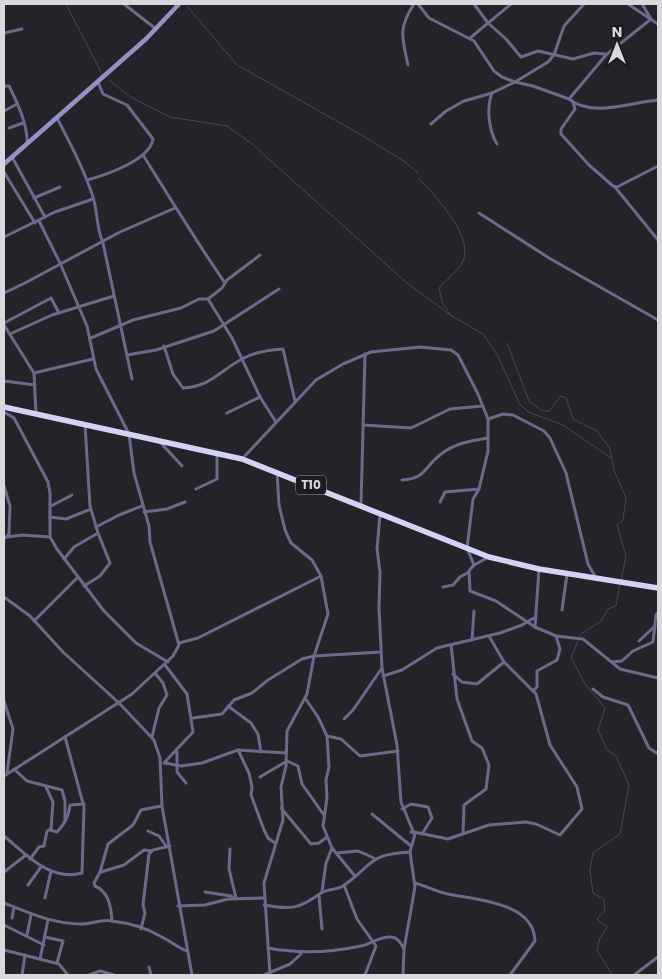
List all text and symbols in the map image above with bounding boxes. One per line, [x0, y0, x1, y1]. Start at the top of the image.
north arrow [592, 20, 642, 70]
text: N [612, 22, 622, 42]
road number: T10 [296, 476, 326, 494]

